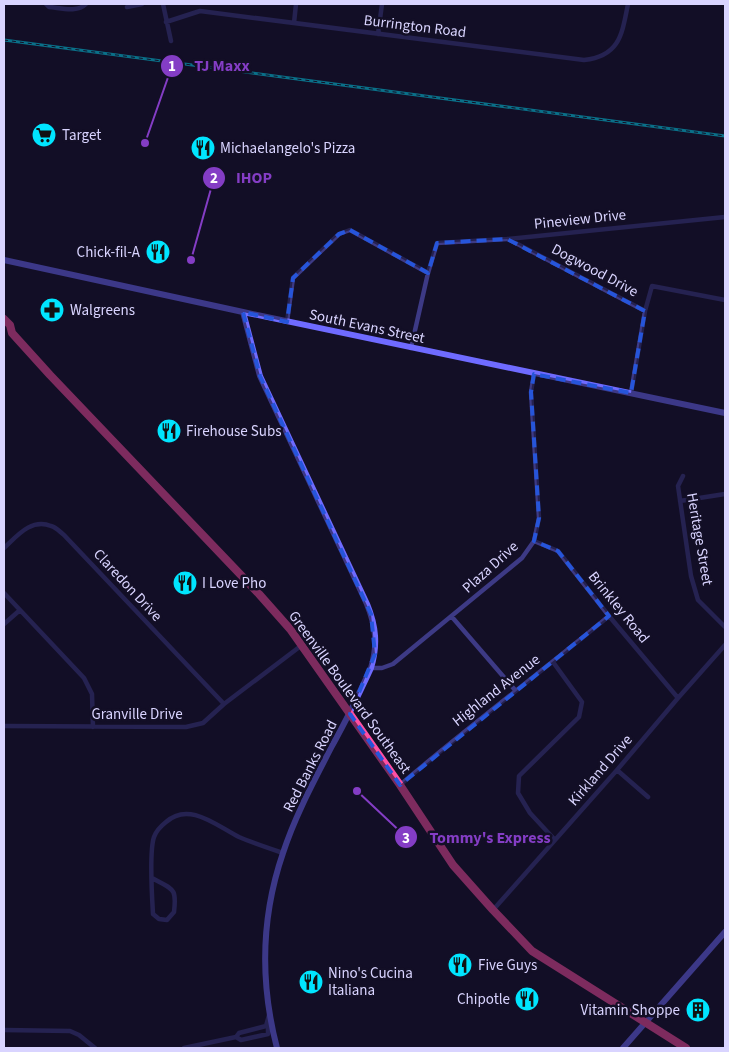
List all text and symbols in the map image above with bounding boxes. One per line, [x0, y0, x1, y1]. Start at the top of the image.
street label: Burrington Road [362, 10, 467, 43]
callout: TJ Maxx [159, 50, 259, 81]
text: TJ Maxx [194, 55, 250, 77]
text: 1 [168, 56, 176, 77]
supermarket icon: Target [31, 122, 57, 148]
place label: Target [62, 125, 101, 146]
restaurant icon: Michaelangelo's Pizza [190, 135, 216, 161]
place label: Michaelangelo's Pizza [220, 138, 355, 159]
callout: IHOP [201, 162, 282, 193]
text: IHOP [236, 167, 272, 189]
text: 2 [210, 168, 218, 189]
street label: Pineview Drive [533, 204, 627, 235]
restaurant icon: Chick-fil-A [145, 239, 171, 265]
street label: Dogwood Drive [548, 239, 642, 302]
place label: Chick-fil-A [77, 242, 141, 263]
pharmacy icon: Walgreens [39, 297, 65, 323]
place label: Walgreens [70, 300, 135, 321]
street label: South Evans Street [307, 304, 427, 349]
restaurant icon: Firehouse Subs [156, 418, 182, 444]
place label: Firehouse Subs [186, 421, 282, 442]
street label: Heritage Street [681, 491, 718, 587]
street label: Plaza Drive [458, 536, 523, 598]
street label: Claredon Drive [88, 544, 167, 626]
street label: Brinkley Road [583, 567, 654, 648]
restaurant icon: I Love Pho [172, 570, 198, 596]
place label: I Love Pho [202, 573, 266, 594]
street label: Greenville Boulevard Southeast [283, 607, 416, 778]
street label: Highland Avenue [448, 649, 545, 731]
street label: Granville Drive [91, 704, 183, 725]
street label: Red Banks Road [278, 717, 343, 816]
street label: Kirkland Drive [563, 730, 637, 811]
callout: Tommy's Express [394, 822, 560, 853]
text: Tommy's Express [429, 827, 551, 849]
text: 3 [402, 828, 410, 849]
restaurant icon: Five Guys [447, 952, 473, 978]
place label: Five Guys [478, 955, 537, 976]
place label: Nino's Cucina Italiana [328, 963, 413, 1001]
restaurant icon: Nino's Cucina Italiana [298, 969, 324, 995]
restaurant icon: Chipotle [514, 986, 540, 1012]
place label: Chipotle [457, 989, 510, 1010]
building icon: Vitamin Shoppe [685, 997, 711, 1023]
place label: Vitamin Shoppe [581, 1000, 680, 1021]

